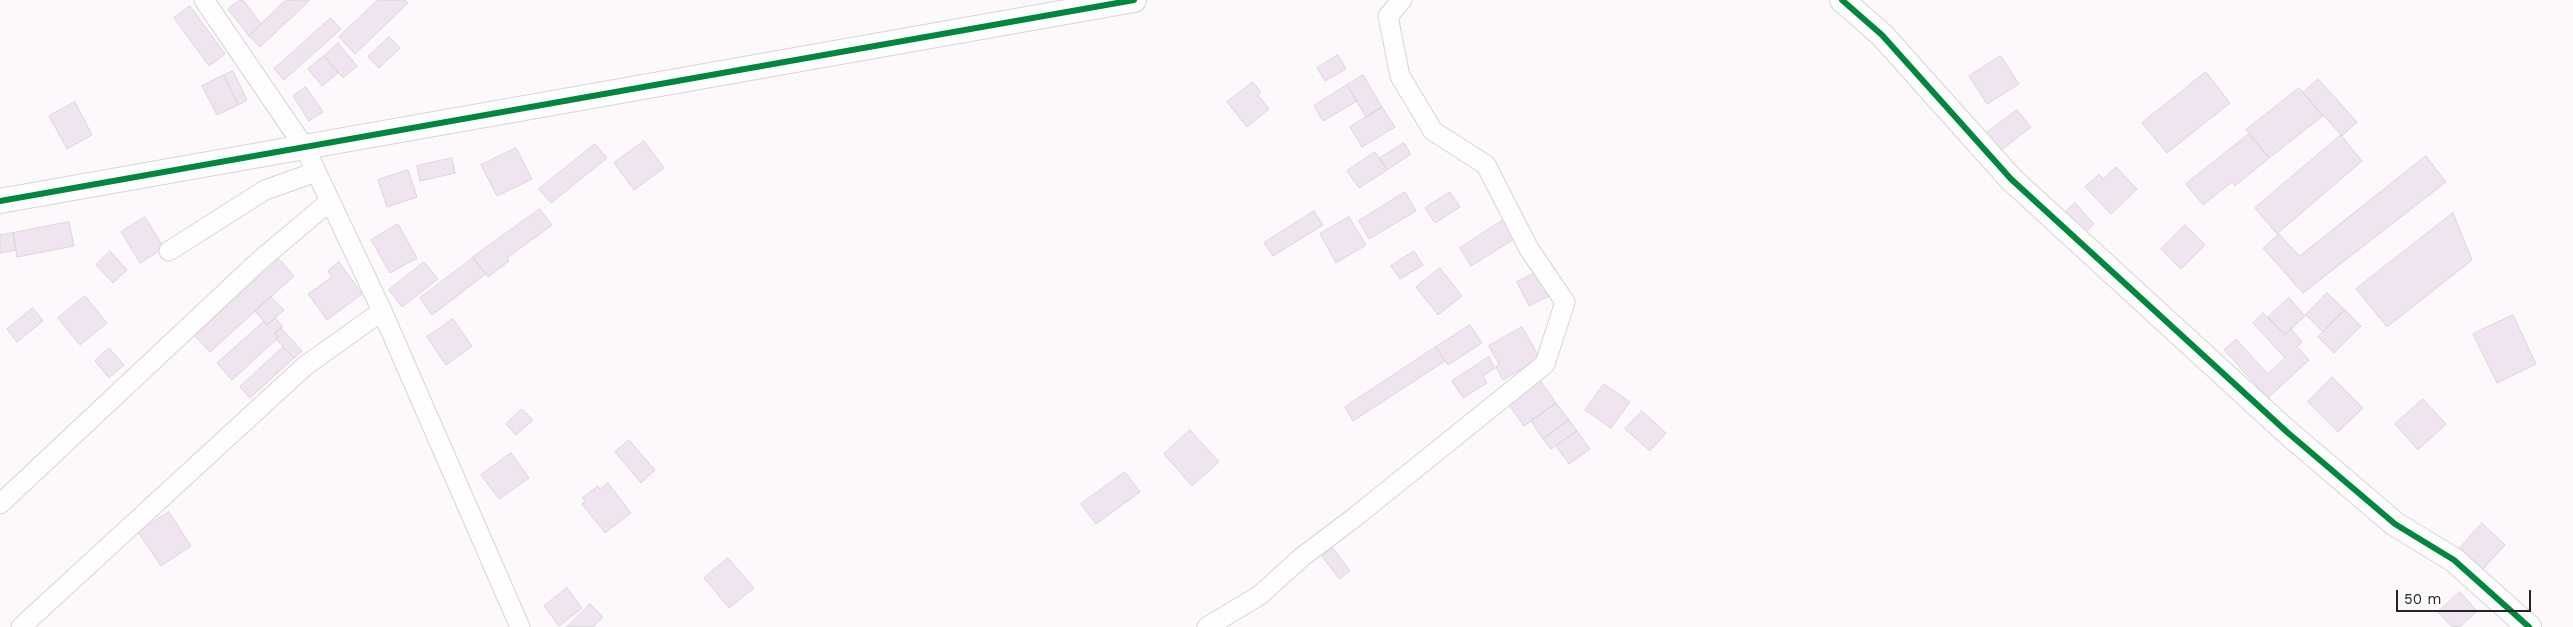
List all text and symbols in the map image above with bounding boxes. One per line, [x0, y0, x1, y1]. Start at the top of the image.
scale bar [2398, 580, 2533, 612]
text: 50 m [2404, 590, 2441, 608]

